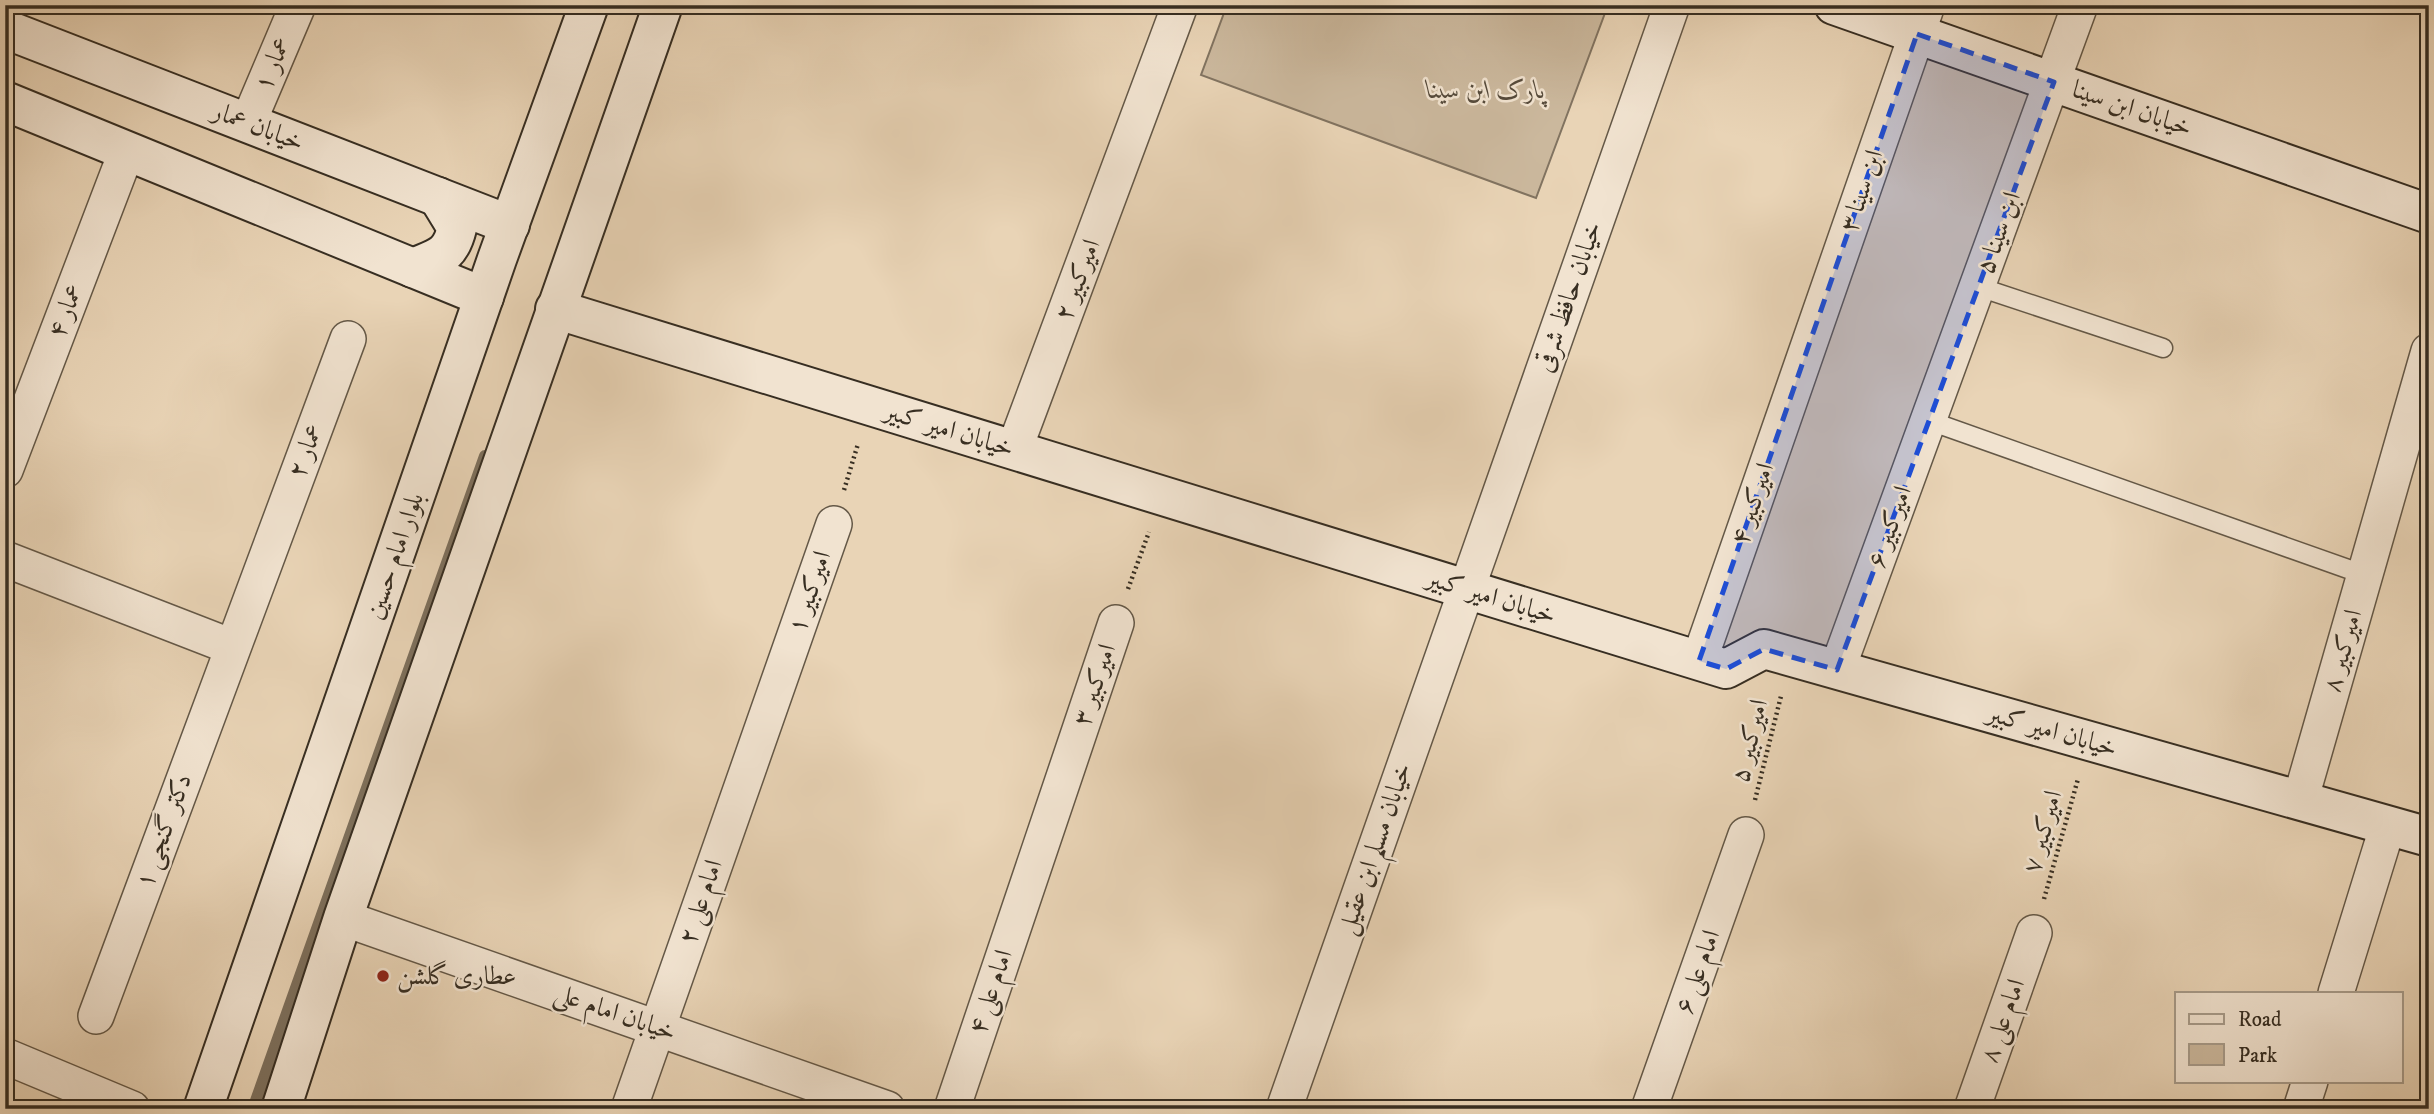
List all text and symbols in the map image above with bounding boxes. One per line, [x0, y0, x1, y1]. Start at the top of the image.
street label: عمار ۱ [247, 32, 299, 96]
street label: خیابان ابن سینا [2068, 73, 2196, 145]
park label: پارک ابن سینا [1425, 74, 1547, 108]
street label: خیابان عمار [205, 93, 308, 159]
street label: ابن سینا ۳ [1833, 146, 1891, 236]
street label: ابن سینا ۵ [1969, 187, 2029, 279]
street label: خیابان حافظ شرقی [1528, 217, 1610, 377]
street label: امیرکبیر ۲ [1047, 235, 1109, 325]
street label: عمار ۴ [41, 279, 91, 343]
street label: خیابان امیر کبیر [877, 394, 1018, 465]
street label: عمار ۲ [281, 419, 331, 483]
street label: امیرکبیر ۴ [1724, 459, 1782, 549]
street label: امیرکبیر ۶ [1860, 482, 1920, 572]
street label: بلوار امام حسین [358, 488, 437, 625]
street label: امیرکبیر ۱ [781, 547, 839, 637]
street label: خیابان امیر کبیر [1419, 561, 1560, 632]
street label: امیرکبیر ۸ [2315, 606, 2371, 696]
street label: امیرکبیر ۳ [1066, 640, 1124, 730]
street label: امیرکبیر ۵ [1724, 696, 1776, 786]
street label: خیابان امیر کبیر [1980, 696, 2121, 765]
street label: خیابان مسلم ابن عقیل [1330, 759, 1427, 942]
street label: دکتر گنجی ۱ [128, 769, 200, 893]
street label: امیرکبیر ۷ [2015, 787, 2071, 877]
street label: امام علی ۲ [671, 855, 736, 950]
street label: امام علی ۶ [1668, 925, 1733, 1020]
street label: امام علی ۴ [961, 945, 1026, 1040]
place label: عطاری گلشن [397, 960, 516, 993]
marker: عطاری گلشن [375, 968, 391, 984]
street label: امام علی ۸ [1973, 974, 2038, 1069]
street label: خیابان امام علی [548, 977, 680, 1054]
legend [2175, 992, 2402, 1082]
text: Road [2238, 1007, 2282, 1033]
text: Park [2238, 1043, 2278, 1069]

